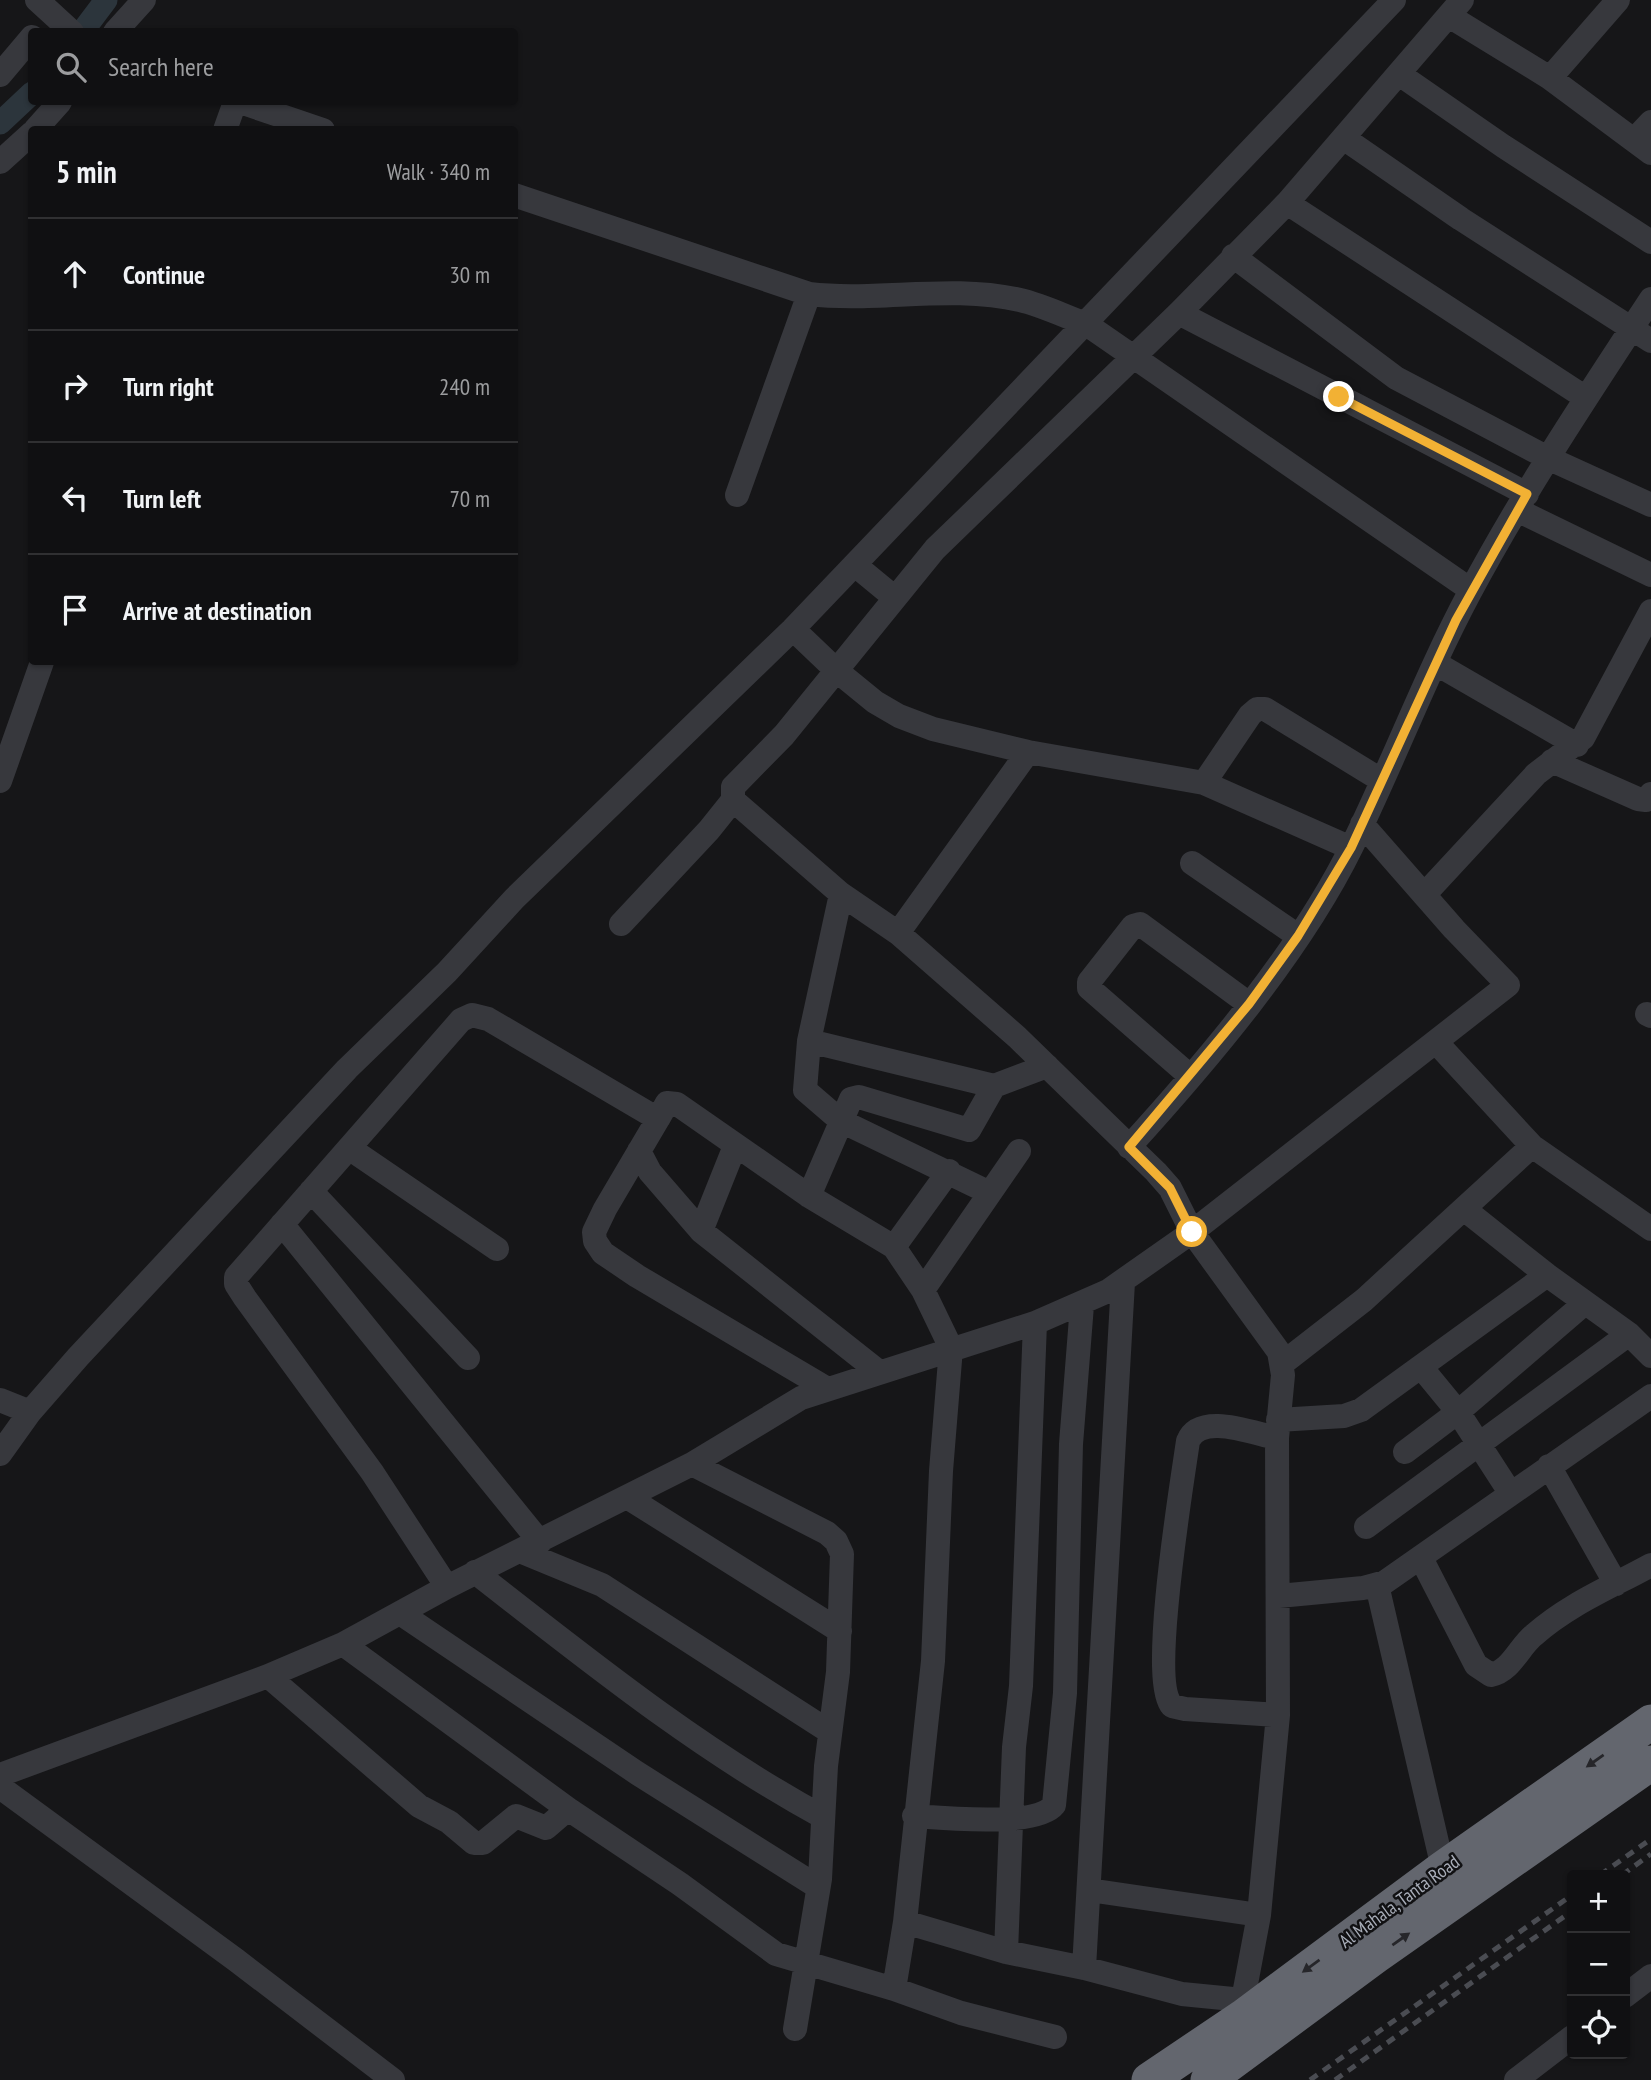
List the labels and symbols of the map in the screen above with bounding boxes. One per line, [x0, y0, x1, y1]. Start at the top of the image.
route end [1323, 381, 1354, 412]
route start [1176, 1216, 1207, 1247]
one-way arrow [1586, 1754, 1604, 1768]
street label: Al Mahala, Tanta Road [1334, 1849, 1464, 1953]
one-way arrow [1392, 1932, 1410, 1946]
one-way arrow [1302, 1958, 1320, 1972]

